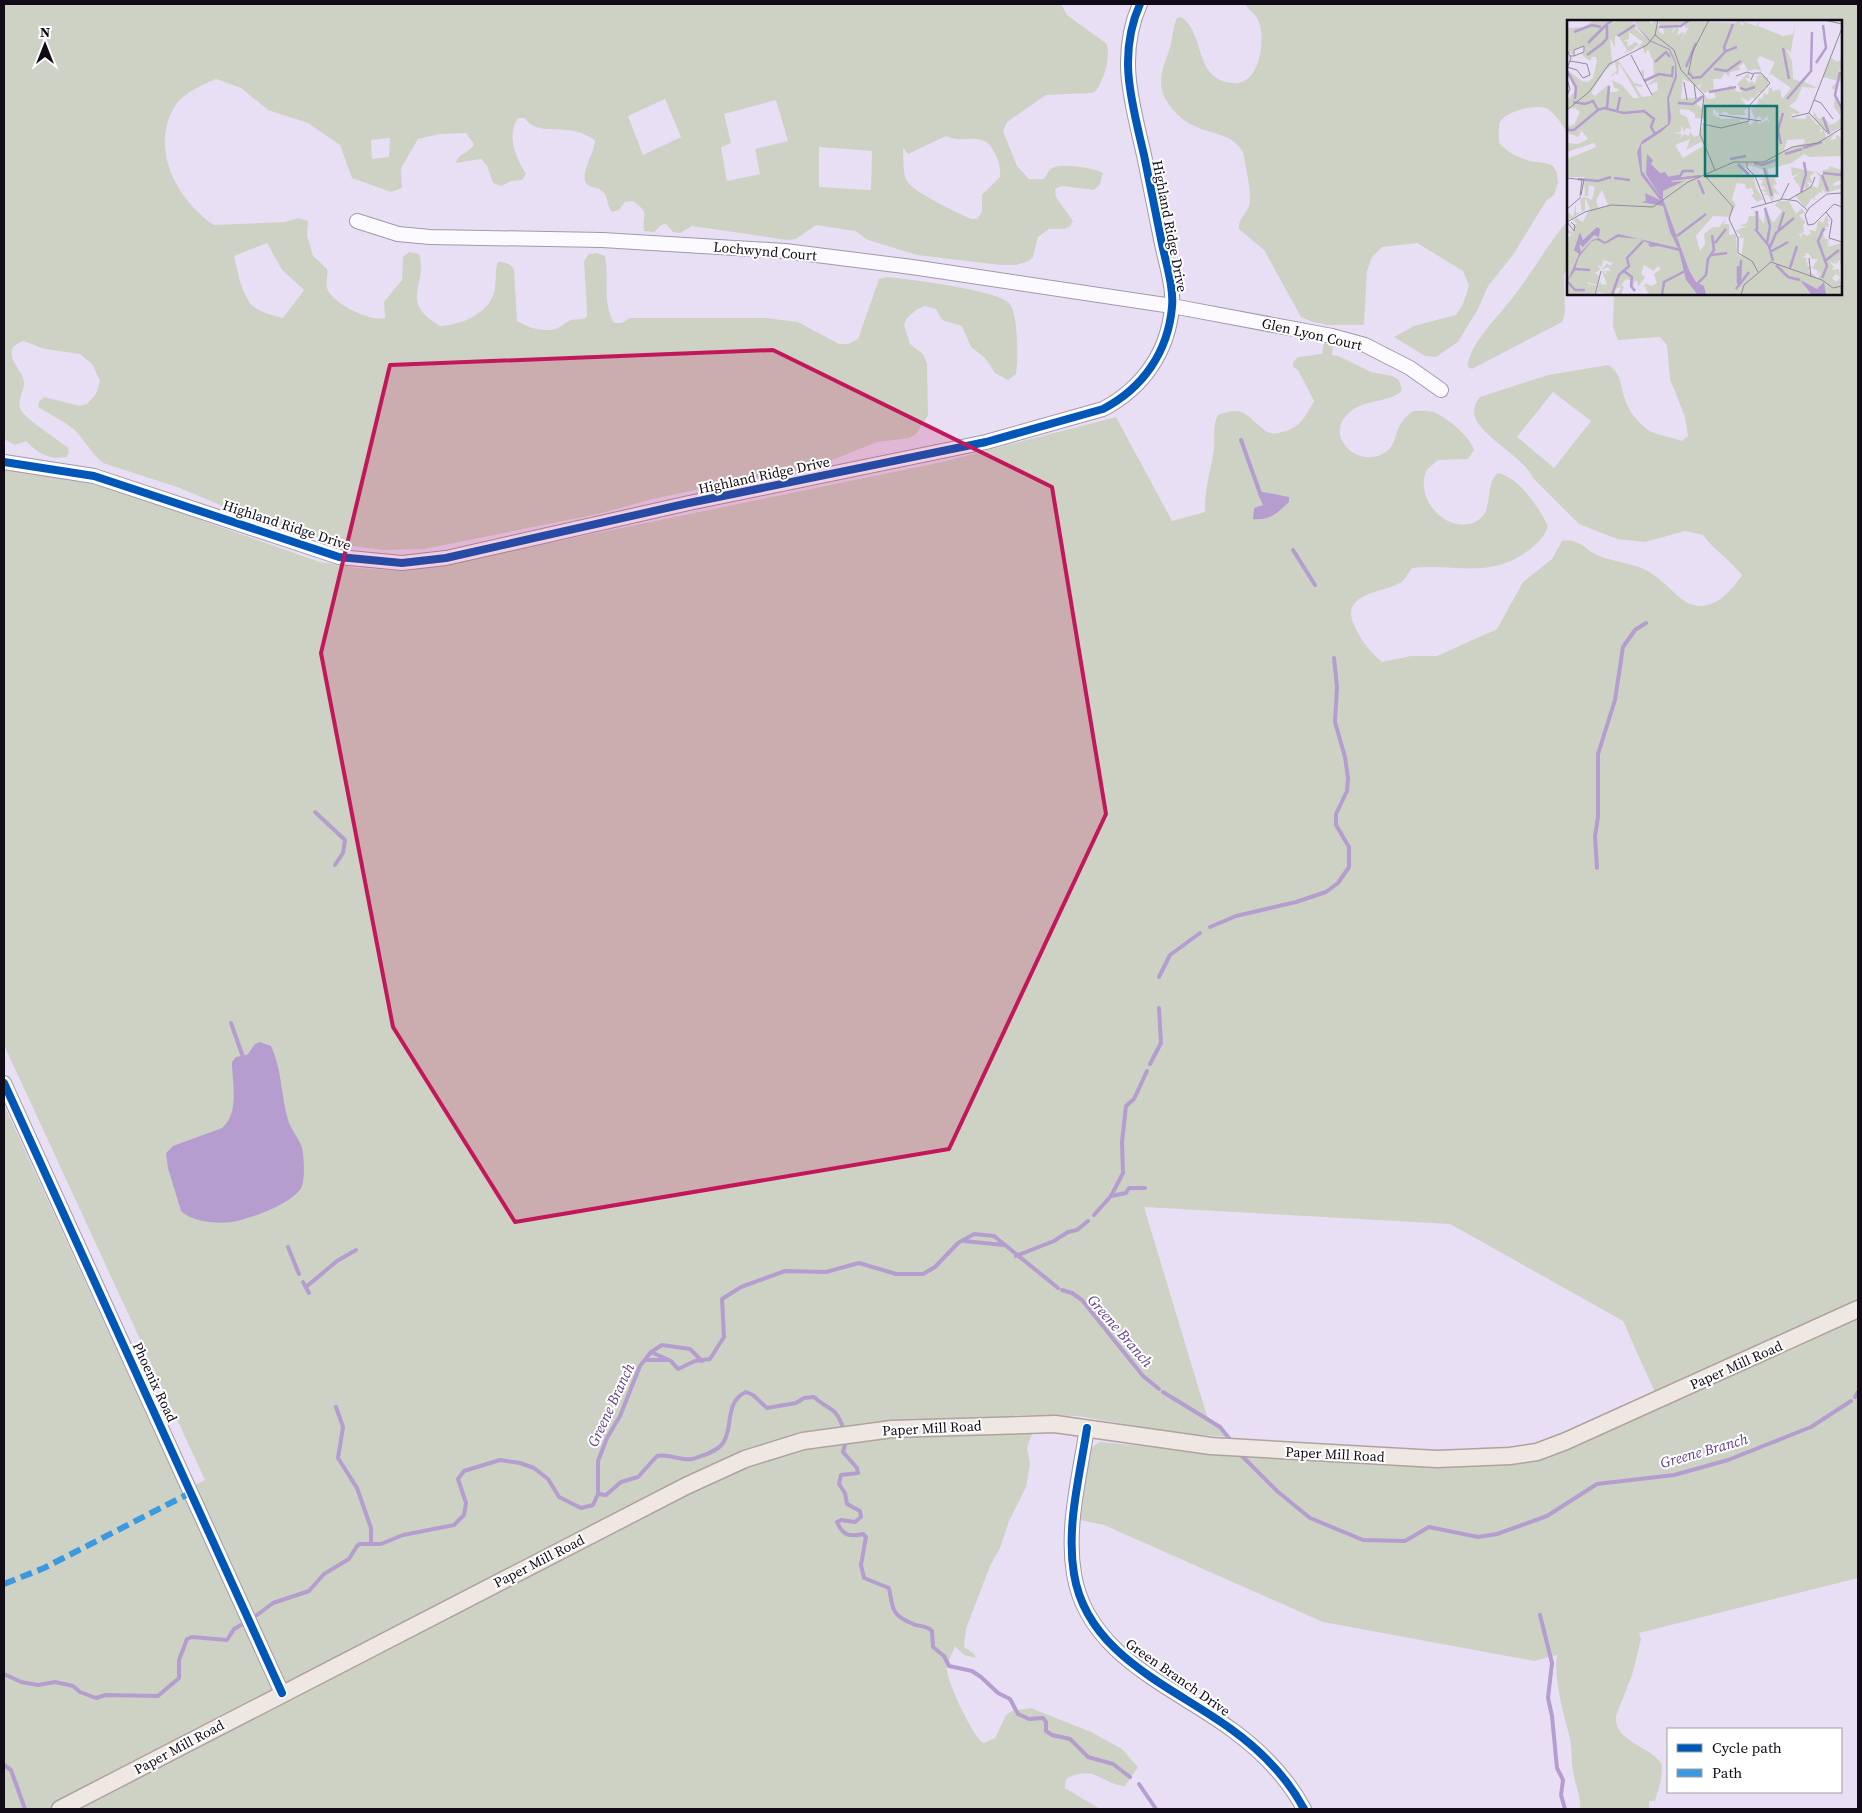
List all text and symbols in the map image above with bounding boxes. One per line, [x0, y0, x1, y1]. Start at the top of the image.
north arrow [20, 20, 70, 70]
inset map [1567, 20, 1842, 295]
text: N [40, 22, 50, 42]
street label: Highland Ridge Drive [1147, 158, 1193, 294]
street label: Lochwynd Court [712, 237, 818, 266]
street label: Glen Lyon Court [1260, 313, 1364, 355]
street label: Highland Ridge Drive [696, 451, 832, 499]
street label: Highland Ridge Drive [220, 495, 354, 555]
water label: Greene Branch [1083, 1290, 1158, 1372]
street label: Paper Mill Road [1686, 1336, 1786, 1394]
street label: Phoenix Road [128, 1339, 182, 1425]
water label: Greene Branch [582, 1359, 639, 1450]
street label: Paper Mill Road [882, 1415, 982, 1441]
water label: Greene Branch [1658, 1428, 1750, 1473]
street label: Paper Mill Road [1285, 1441, 1385, 1467]
street label: Paper Mill Road [490, 1529, 588, 1593]
street label: Green Branch Drive [1122, 1633, 1234, 1721]
street label: Paper Mill Road [130, 1715, 228, 1779]
legend [1667, 1728, 1842, 1793]
text: Cycle path [1712, 1737, 1782, 1758]
text: Path [1712, 1762, 1742, 1783]

